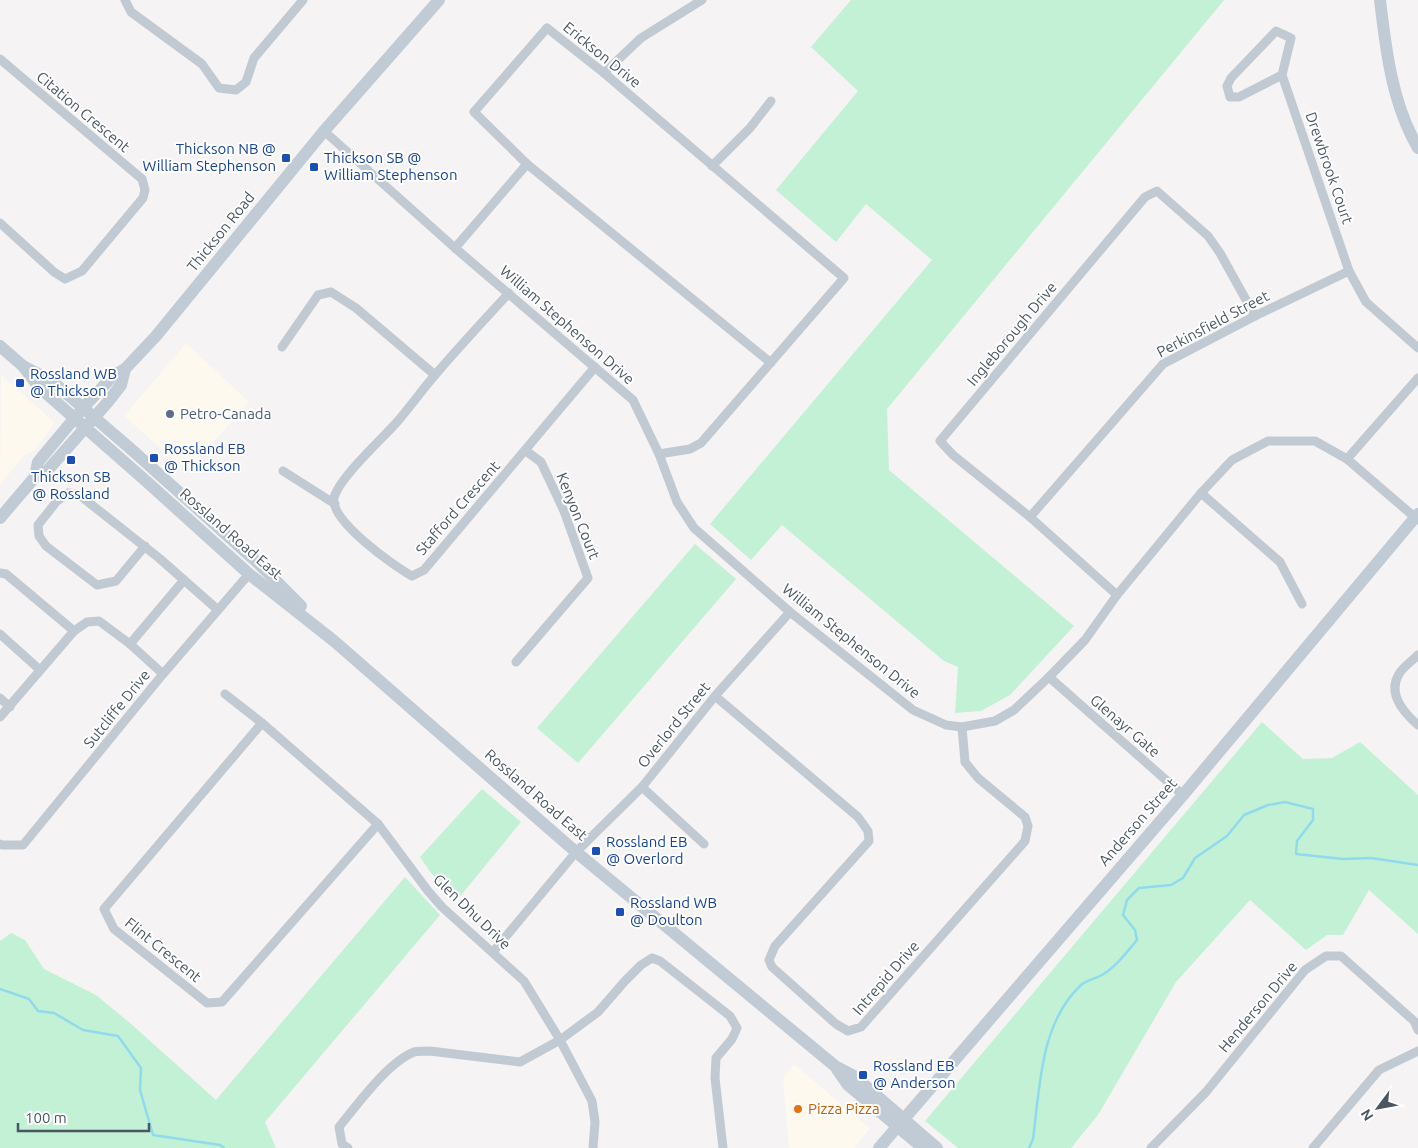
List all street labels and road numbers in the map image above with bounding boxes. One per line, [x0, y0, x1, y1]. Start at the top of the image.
street label: Erickson Drive [560, 18, 645, 91]
street label: Citation Crescent [33, 68, 133, 155]
street label: Drewbrook Court [1302, 110, 1357, 226]
street label: Thickson Road [183, 189, 258, 275]
street label: William Stephenson Drive [497, 262, 638, 388]
street label: Ingleborough Drive [963, 278, 1060, 389]
street label: Perkinsfield Street [1154, 287, 1272, 360]
street label: Stafford Crescent [412, 457, 503, 558]
street label: Kenyon Court [553, 470, 604, 562]
street label: Rossland Road East [177, 485, 286, 583]
street label: William Stephenson Drive [779, 580, 924, 701]
street label: Sutcliffe Drive [80, 666, 153, 751]
street label: Overlord Street [634, 678, 713, 771]
street label: Glenayr Gate [1087, 691, 1164, 760]
street label: Rossland Road East [482, 746, 591, 844]
street label: Anderson Street [1095, 774, 1180, 869]
street label: Glen Dhu Drive [430, 871, 514, 953]
street label: Flint Crescent [122, 914, 205, 985]
street label: Intrepid Drive [849, 937, 922, 1018]
street label: Henderson Drive [1215, 958, 1300, 1055]

